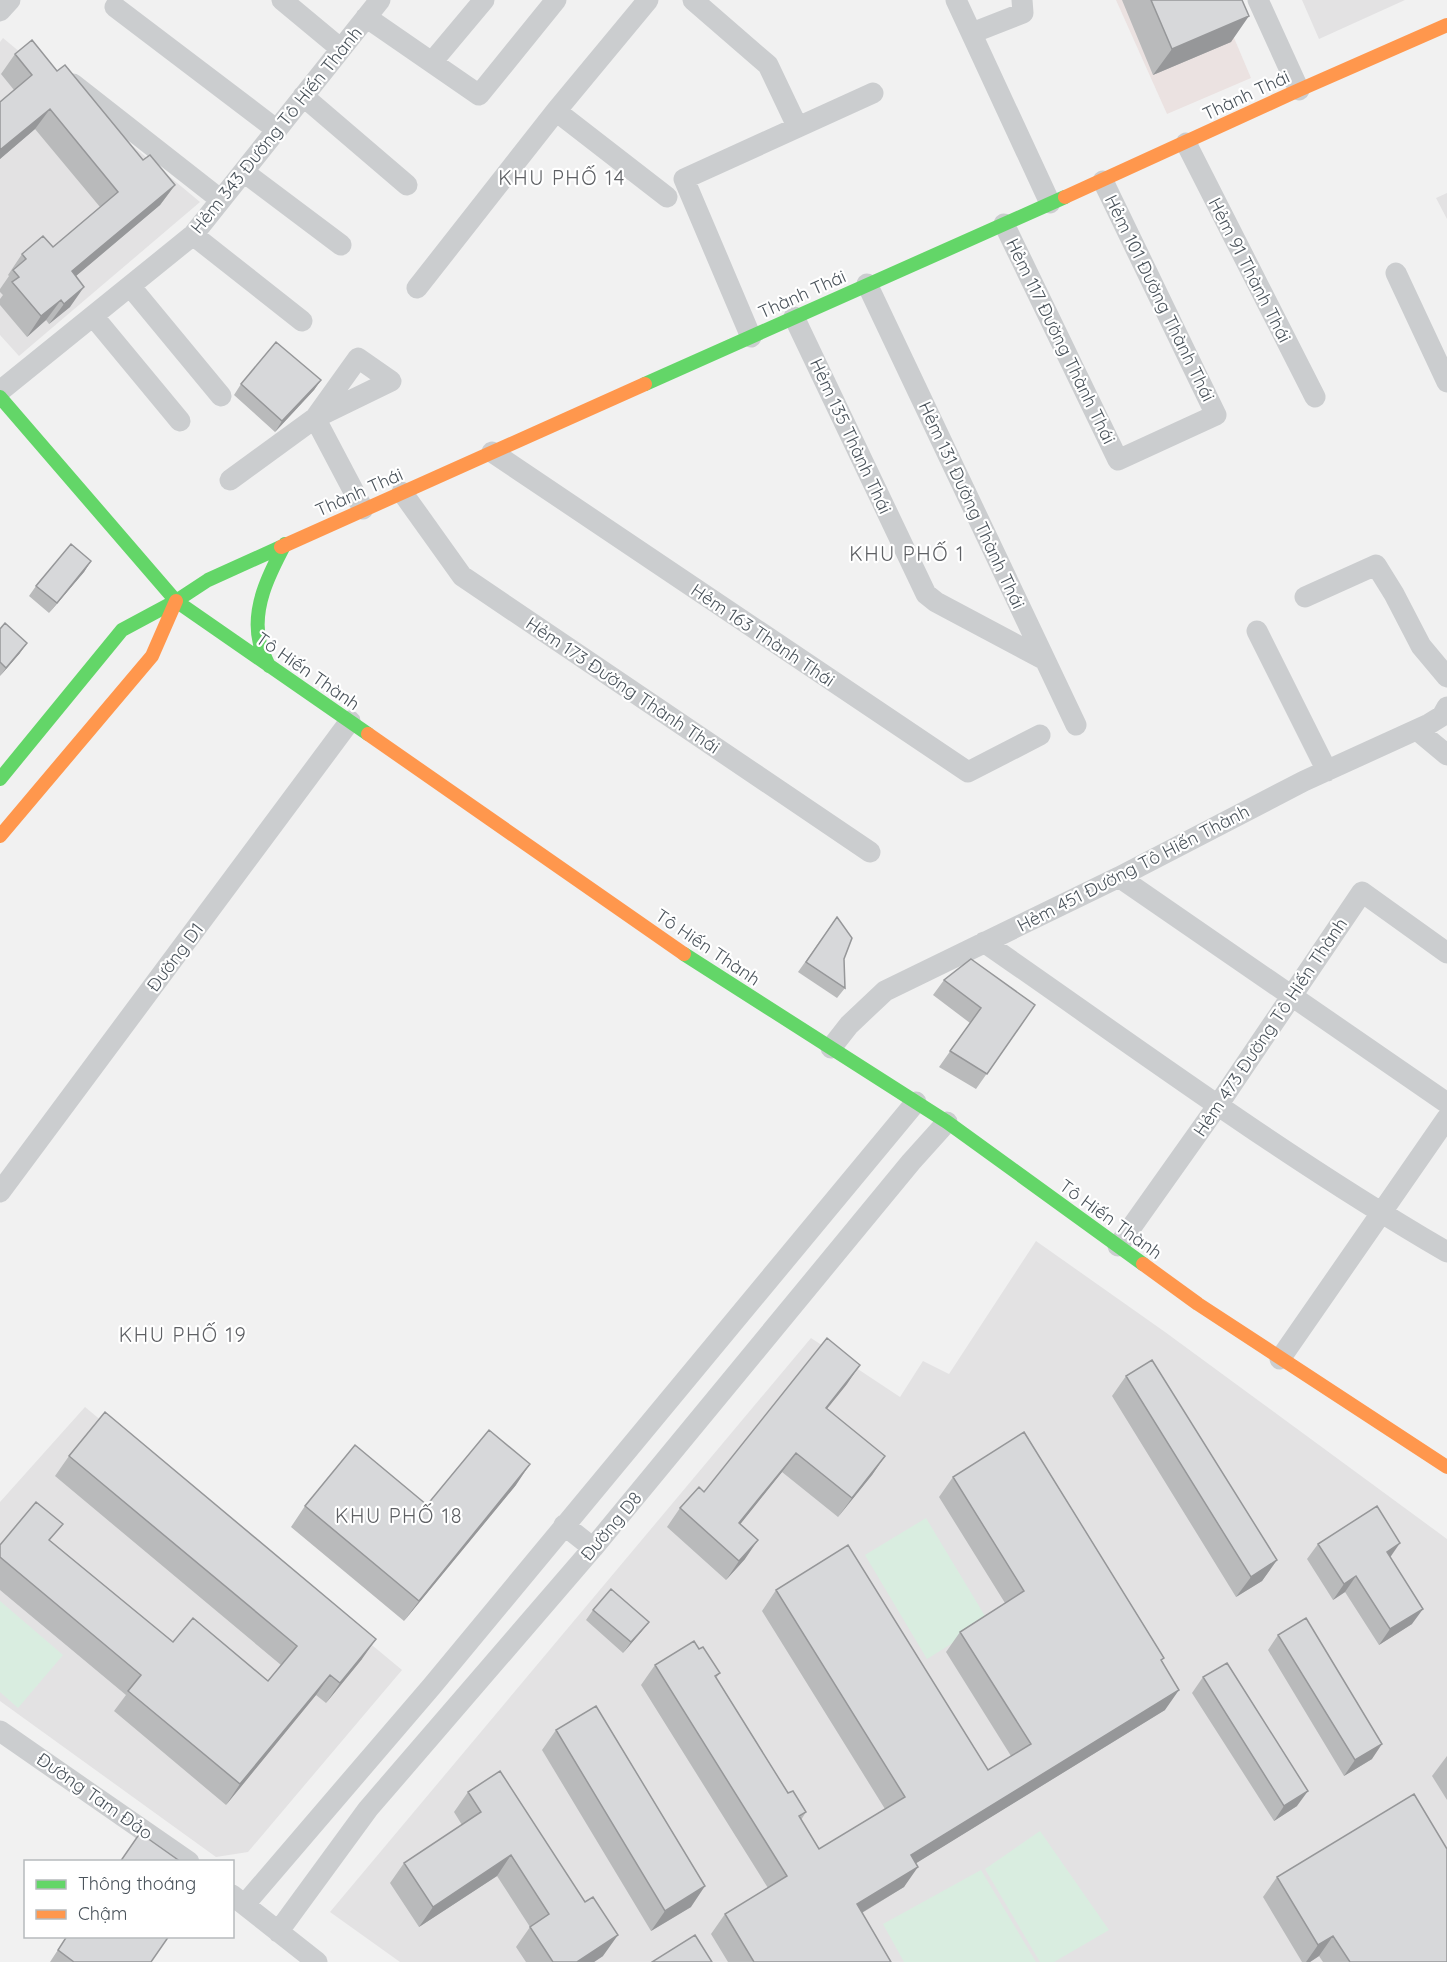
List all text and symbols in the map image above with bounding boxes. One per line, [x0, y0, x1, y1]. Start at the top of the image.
street label: Hẻm 343 Đường Tô Hiến Thành [185, 22, 367, 238]
street label: Thành Thái [1199, 65, 1293, 125]
district label: KHU PHỐ 14 [498, 165, 626, 190]
street label: Hẻm 101 Đường Thành Thái [1100, 191, 1220, 405]
street label: Hẻm 91 Thành Thái [1204, 194, 1296, 346]
street label: Hẻm 117 Đường Thành Thái [1001, 234, 1121, 448]
street label: Thành Thái [755, 264, 849, 324]
street label: Hẻm 135 Thành Thái [805, 355, 897, 517]
street label: Hẻm 131 Đường Thành Thái [914, 398, 1030, 612]
street label: Thành Thái [312, 462, 406, 522]
district label: KHU PHỐ 1 [849, 541, 965, 566]
street label: Hẻm 163 Thành Thái [687, 578, 839, 692]
street label: Hẻm 173 Đường Thành Thái [522, 612, 724, 758]
street label: Tô Hiến Thành [252, 627, 364, 715]
street label: Hẻm 451 Đường Tô Hiến Thành [1013, 799, 1253, 937]
street label: Tô Hiến Thành [651, 903, 765, 991]
street label: Hẻm 473 Đường Tô Hiến Thành [1188, 913, 1352, 1141]
street label: Đường D1 [142, 918, 208, 996]
street label: Tô Hiến Thành [1055, 1174, 1167, 1264]
district label: KHU PHỐ 19 [119, 1322, 247, 1347]
street label: Đường D8 [575, 1487, 647, 1565]
district label: KHU PHỐ 18 [335, 1503, 463, 1528]
street label: Đường Tam Đảo [32, 1747, 158, 1845]
legend [24, 1860, 234, 1938]
text: Thông thoáng [78, 1872, 196, 1895]
text: Chậm [78, 1902, 127, 1925]

